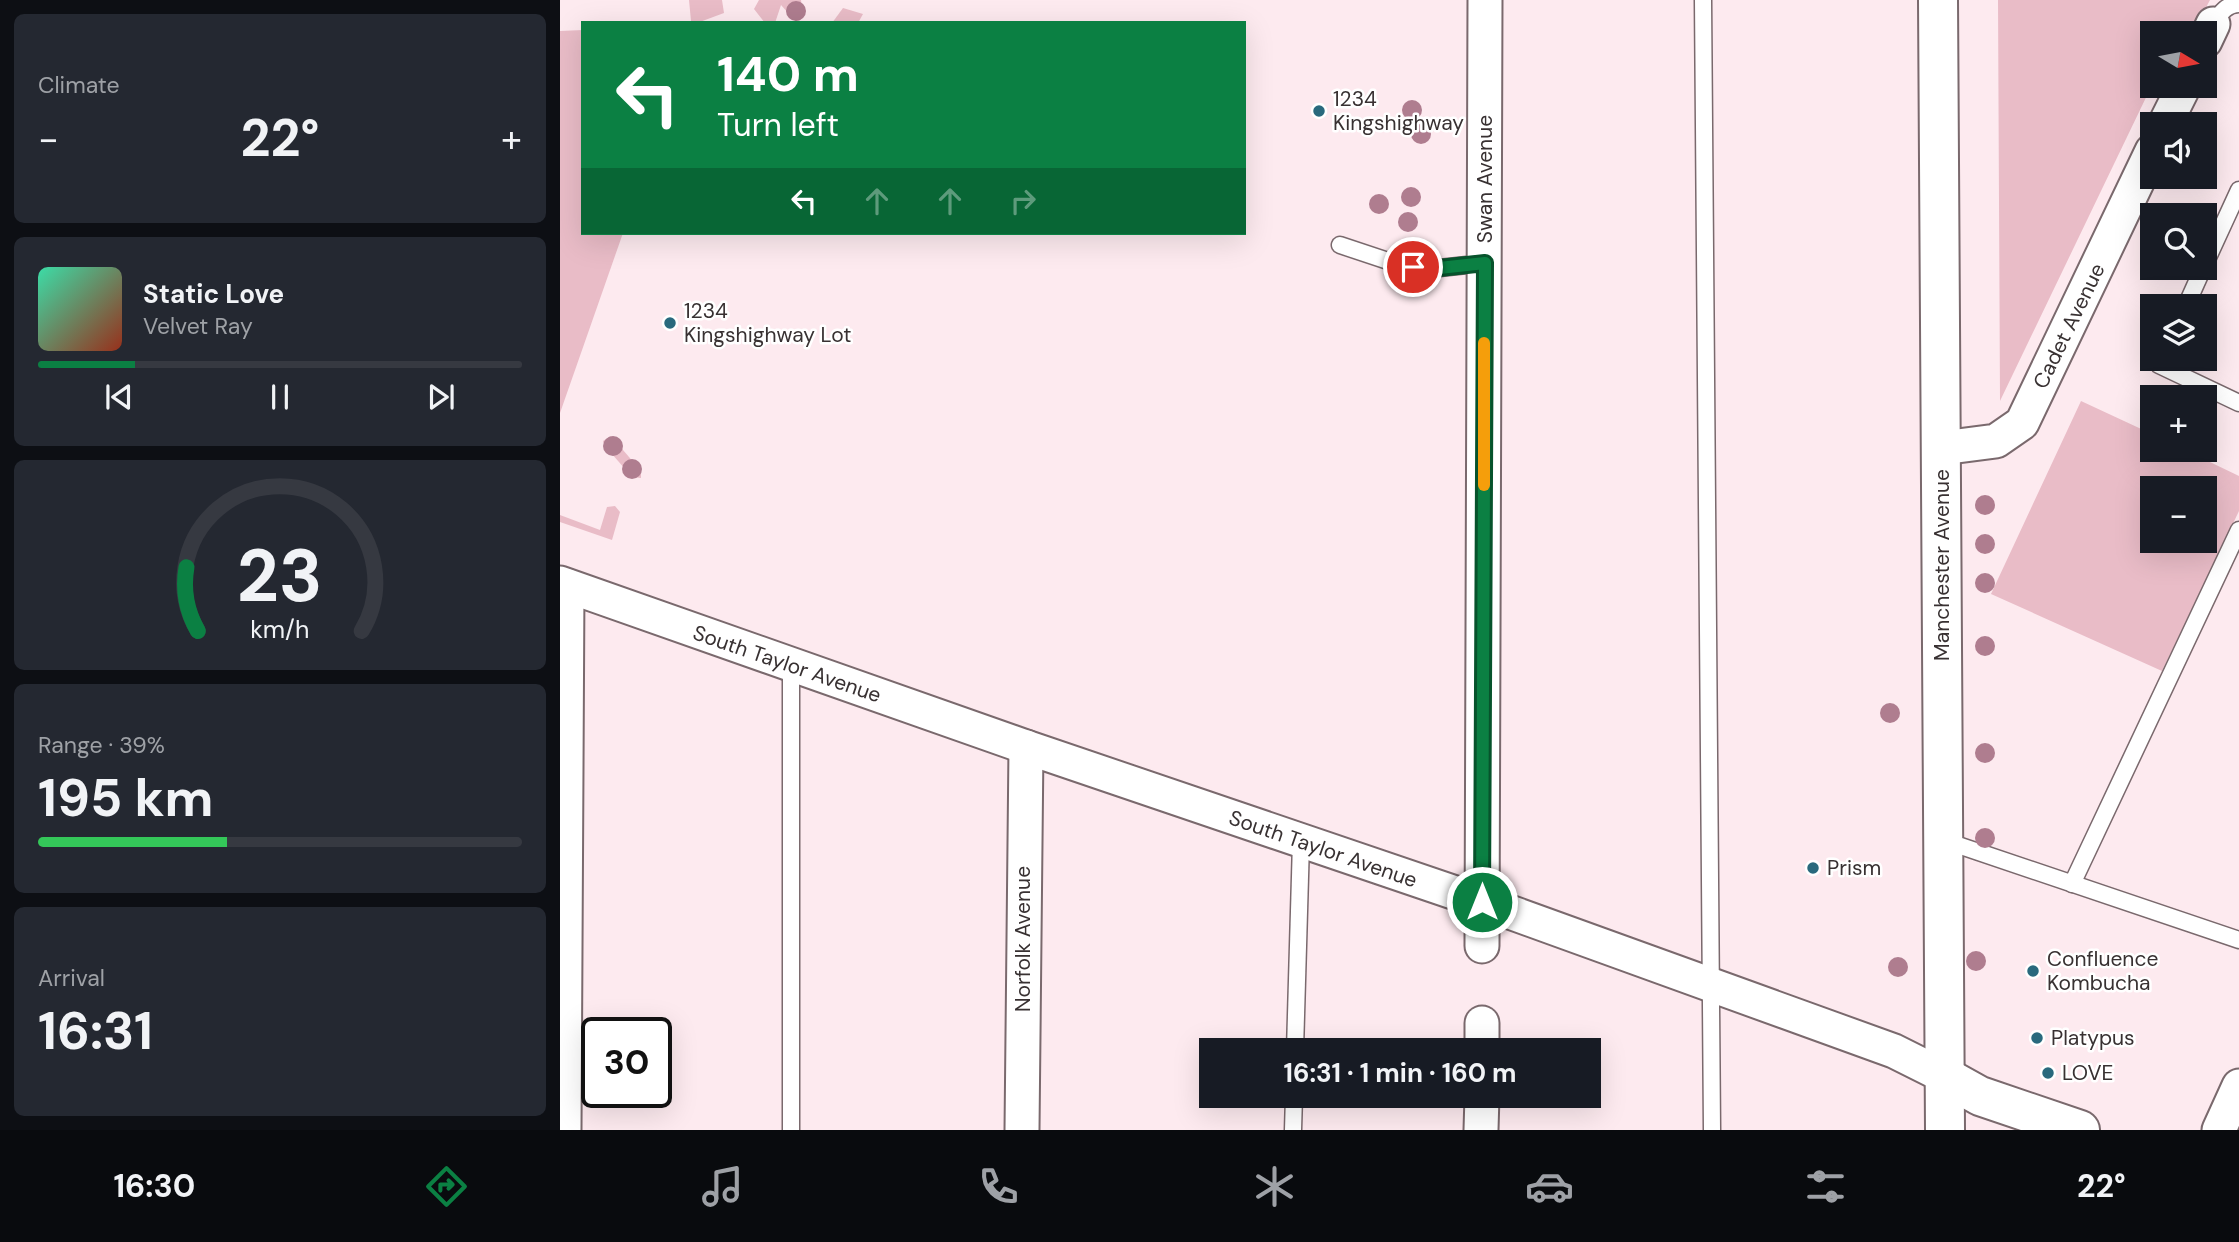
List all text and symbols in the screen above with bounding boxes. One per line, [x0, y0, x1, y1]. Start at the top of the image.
north arrow [2140, 21, 2217, 98]
map controls [2140, 21, 2217, 553]
text: 140 m [717, 42, 859, 106]
icon: left [602, 49, 693, 140]
text: Climate [38, 70, 120, 100]
place label: 1234 Kingshighway [1333, 85, 1464, 137]
marker: 1234 Kingshighway [1311, 103, 1327, 119]
text: 22° [241, 104, 319, 172]
text: Turn left [717, 104, 839, 146]
button: sound [2140, 112, 2217, 189]
text: − [38, 114, 59, 164]
text: + [501, 114, 522, 164]
street label: Swan Avenue [1471, 115, 1499, 243]
icon: left [785, 182, 823, 220]
icon: ahead [858, 182, 896, 220]
icon: ahead [931, 182, 969, 220]
icon: right [1004, 182, 1042, 220]
button: search [2140, 203, 2217, 280]
pin [1383, 237, 1443, 297]
icon: arrive [1394, 248, 1432, 286]
street label: Cadet Avenue [2027, 259, 2112, 393]
text: Static Love [143, 277, 284, 311]
button: layers [2140, 294, 2217, 371]
place label: 1234 Kingshighway Lot [684, 297, 851, 349]
text: Velvet Ray [143, 311, 253, 341]
marker: 1234 Kingshighway Lot [662, 315, 678, 331]
icon: previous [100, 378, 138, 416]
icon: pause [261, 378, 299, 416]
icon: next [422, 378, 460, 416]
button: + [2140, 385, 2217, 462]
street label: Manchester Avenue [1928, 469, 1956, 661]
button: − [2140, 476, 2217, 553]
text: 23 [237, 529, 323, 624]
text: km/h [250, 613, 310, 646]
street label: South Taylor Avenue [689, 619, 885, 709]
text: Range · 39% [38, 730, 165, 760]
text: 195 km [38, 764, 214, 832]
street label: South Taylor Avenue [1225, 804, 1421, 894]
place label: Prism [1827, 854, 1881, 882]
marker: Prism [1805, 860, 1821, 876]
position arrow [1445, 865, 1519, 939]
street label: Norfolk Avenue [1009, 866, 1037, 1012]
place label: Confluence Kombucha [2047, 945, 2158, 997]
text: Arrival [38, 963, 105, 993]
marker: Confluence Kombucha [2025, 963, 2041, 979]
text: 16:31 [38, 997, 153, 1065]
speed limit sign: 30 [581, 1017, 672, 1108]
place label: Platypus [2051, 1024, 2135, 1052]
marker: Platypus [2029, 1030, 2045, 1046]
text: 16:31 · 1 min · 160 m [1283, 1056, 1517, 1090]
place label: LOVE [2062, 1059, 2113, 1087]
marker: LOVE [2040, 1065, 2056, 1081]
icon: directions [422, 1162, 471, 1211]
icon: music [698, 1162, 747, 1211]
icon: phone [974, 1162, 1023, 1211]
icon: climate [1250, 1162, 1299, 1211]
icon: car [1525, 1162, 1574, 1211]
icon: filters [1801, 1162, 1850, 1211]
text: 16:30 [113, 1165, 195, 1207]
text: 22° [2077, 1165, 2126, 1207]

